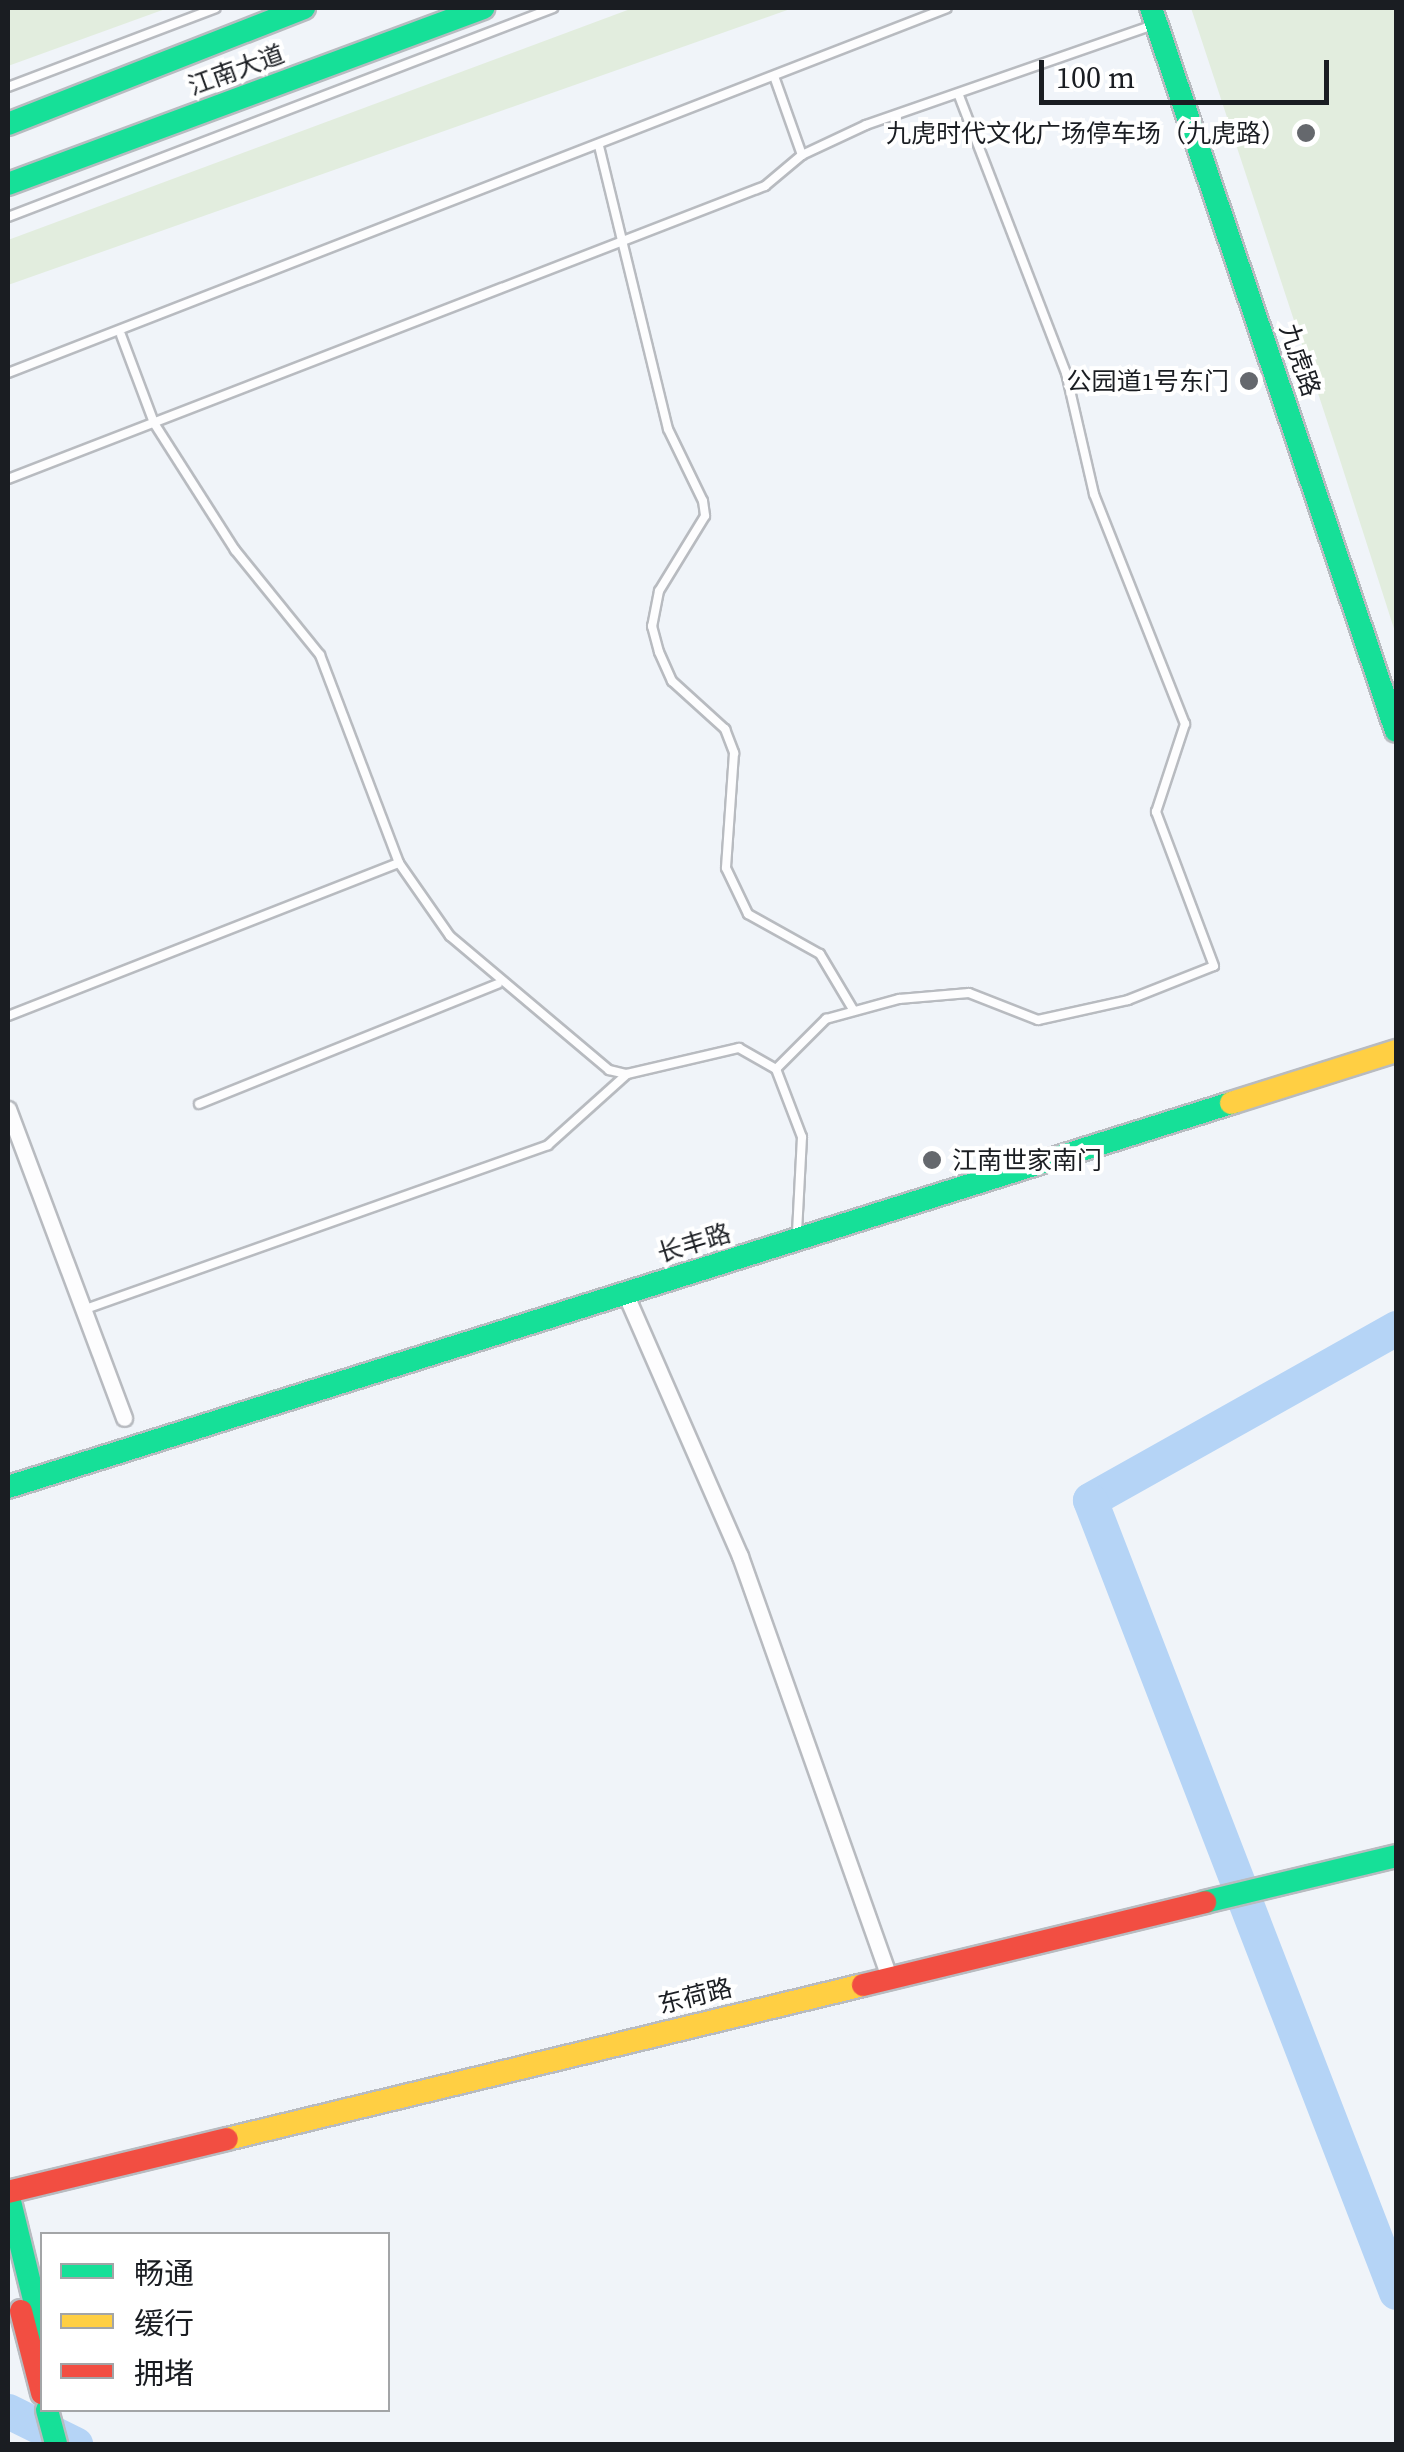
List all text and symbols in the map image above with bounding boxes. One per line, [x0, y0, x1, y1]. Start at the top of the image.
street label: 江南大道 [184, 39, 288, 101]
scale bar [1044, 40, 1334, 102]
text: 100 m [1056, 57, 1135, 98]
place label: 九虎时代文化广场停车场（九虎路） [886, 118, 1286, 148]
marker: 九虎时代文化广场停车场（九虎路） [1295, 122, 1317, 144]
street label: 九虎路 [1274, 320, 1326, 400]
place label: 公园道1号东门 [1067, 366, 1229, 396]
marker: 公园道1号东门 [1238, 370, 1260, 392]
place label: 江南世家南门 [952, 1145, 1102, 1175]
marker: 江南世家南门 [921, 1149, 943, 1171]
street label: 长丰路 [654, 1218, 734, 1268]
street label: 东荷路 [655, 1972, 735, 2020]
legend [40, 2232, 390, 2412]
text: 畅通 [134, 2253, 194, 2294]
text: 缓行 [134, 2303, 194, 2344]
text: 拥堵 [134, 2353, 194, 2394]

